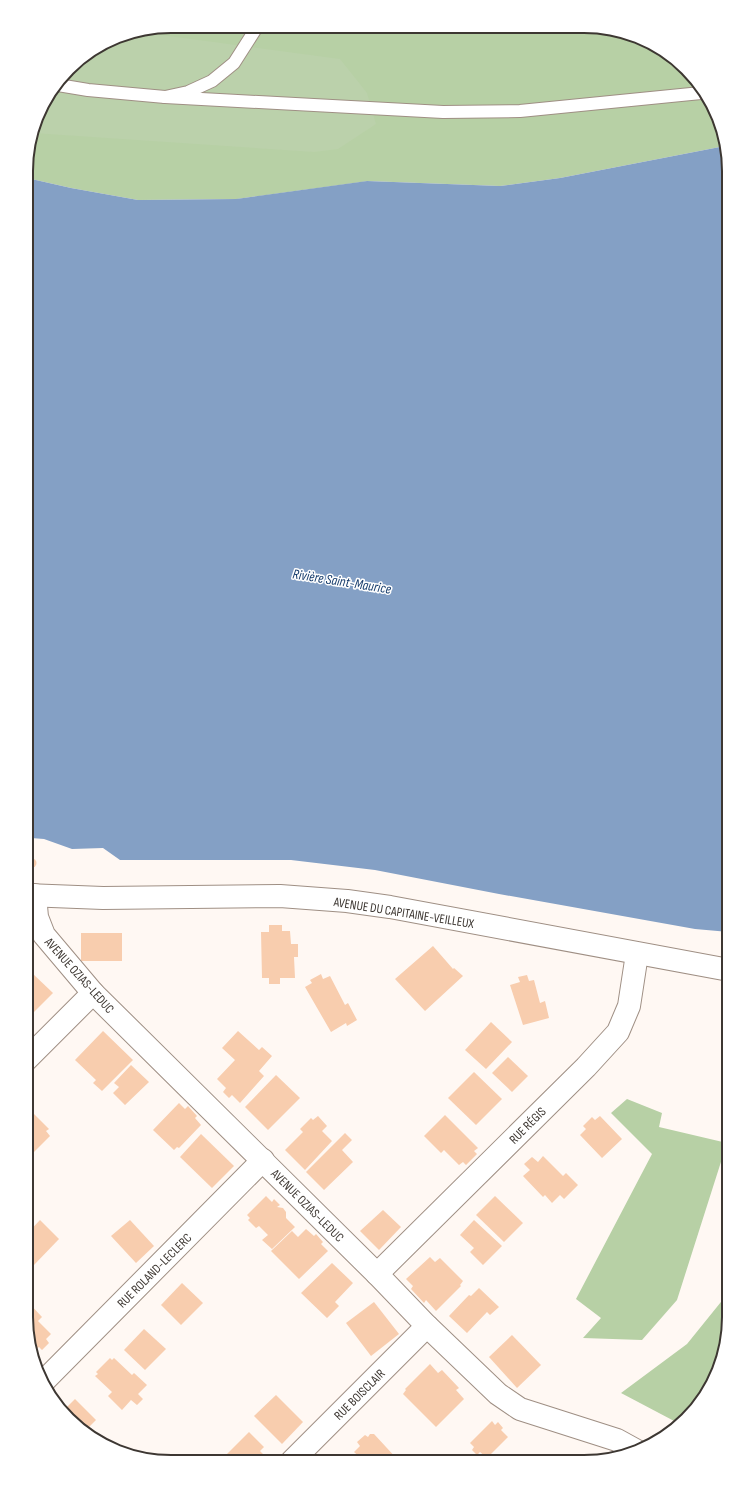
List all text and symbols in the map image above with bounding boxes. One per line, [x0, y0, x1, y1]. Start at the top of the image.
water label: Rivière Saint-Maurice [291, 565, 393, 598]
street label: AVENUE DU CAPITAINE-VEILLEUX [332, 894, 476, 932]
street label: AVENUE OZIAS-LEDUC [40, 934, 117, 1017]
street label: RUE RÉGIS [506, 1104, 550, 1148]
street label: AVENUE OZIAS-LEDUC [267, 1165, 347, 1245]
street label: RUE ROLAND-LECLERC [114, 1230, 195, 1311]
street label: RUE BOISCLAIR [331, 1366, 389, 1424]

